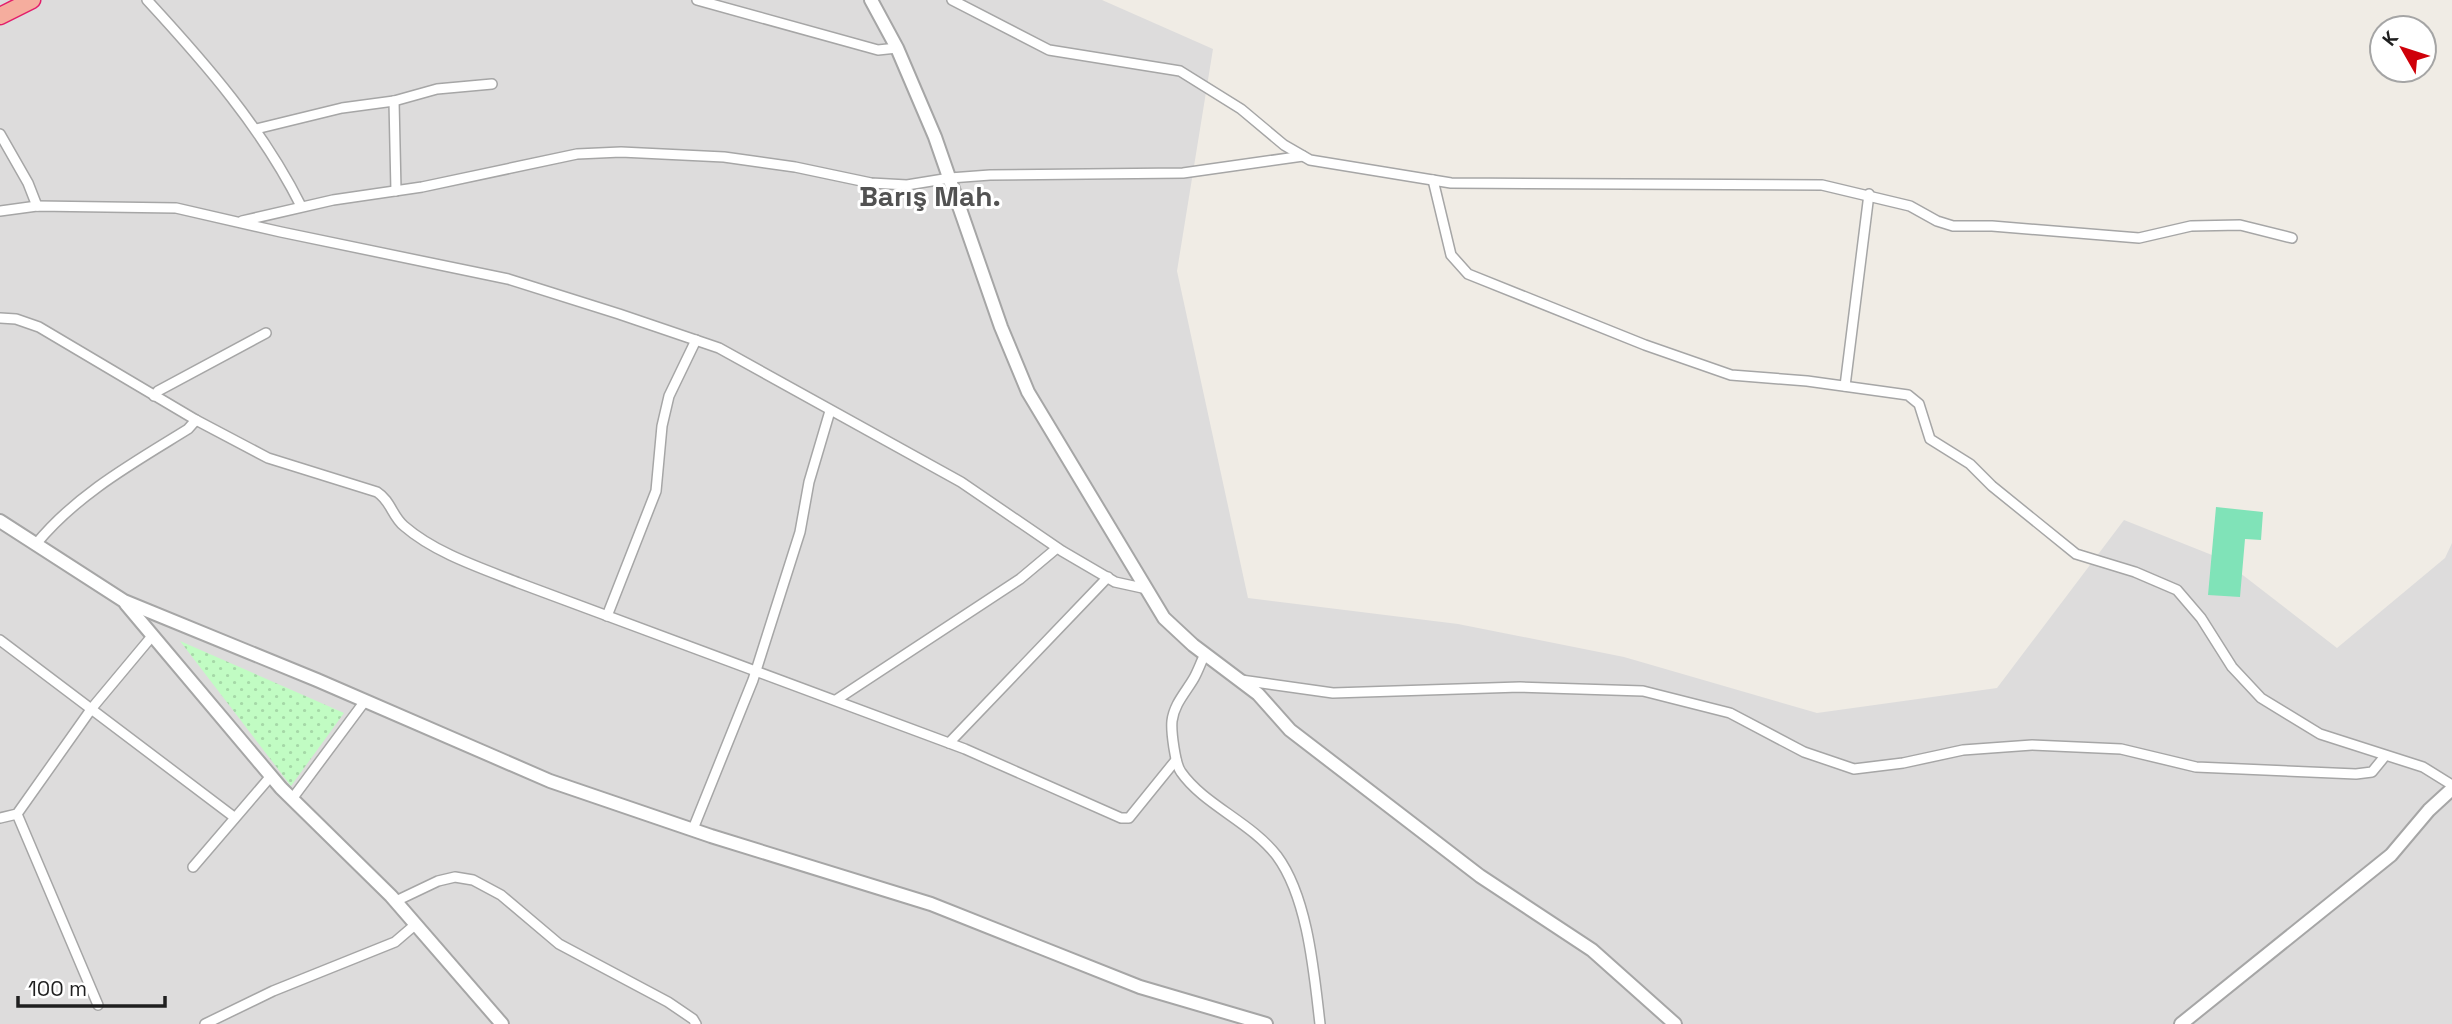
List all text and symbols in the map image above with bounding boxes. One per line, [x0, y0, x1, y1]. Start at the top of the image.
north arrow [2368, 14, 2438, 84]
text: K [2377, 26, 2404, 51]
district label: Barış Mah. [859, 178, 1001, 214]
scale bar [18, 964, 164, 1008]
text: 100 m [28, 975, 87, 1002]

